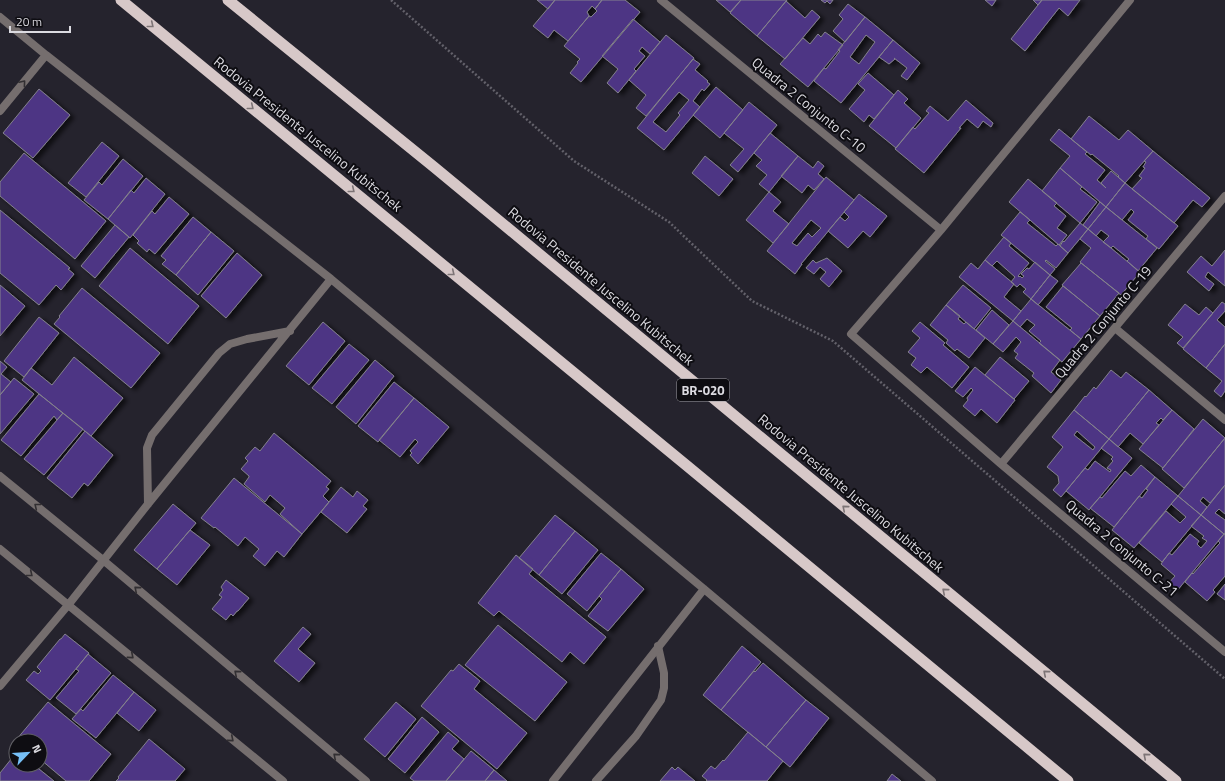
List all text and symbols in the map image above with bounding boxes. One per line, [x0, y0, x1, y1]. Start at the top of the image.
scale bar [10, 8, 70, 34]
text: 20 m [16, 12, 42, 31]
one-way arrow [146, 20, 153, 27]
street label: Rodovia Presidente Juscelino Kubitschek [210, 51, 407, 217]
street label: Quadra 2 Conjunto C-10 [748, 52, 871, 157]
one-way arrow [19, 81, 26, 88]
one-way arrow [247, 103, 254, 110]
one-way arrow [347, 185, 354, 192]
street label: Rodovia Presidente Juscelino Kubitschek [504, 201, 699, 370]
street label: Quadra 2 Conjunto C-19 [1049, 261, 1156, 383]
one-way arrow [447, 268, 455, 275]
road number: BR-020 [677, 379, 729, 401]
street label: Rodovia Presidente Juscelino Kubitschek [754, 408, 949, 577]
street label: Quadra 2 Conjunto C-21 [1061, 494, 1183, 601]
one-way arrow [34, 504, 41, 511]
one-way arrow [843, 505, 850, 512]
one-way arrow [26, 569, 33, 576]
one-way arrow [134, 587, 142, 594]
one-way arrow [943, 588, 950, 595]
one-way arrow [127, 651, 134, 658]
one-way arrow [234, 670, 241, 677]
one-way arrow [1043, 671, 1050, 678]
north arrow [8, 733, 48, 773]
one-way arrow [227, 734, 234, 741]
text: N [28, 742, 46, 756]
one-way arrow [334, 753, 341, 760]
one-way arrow [1143, 754, 1150, 761]

